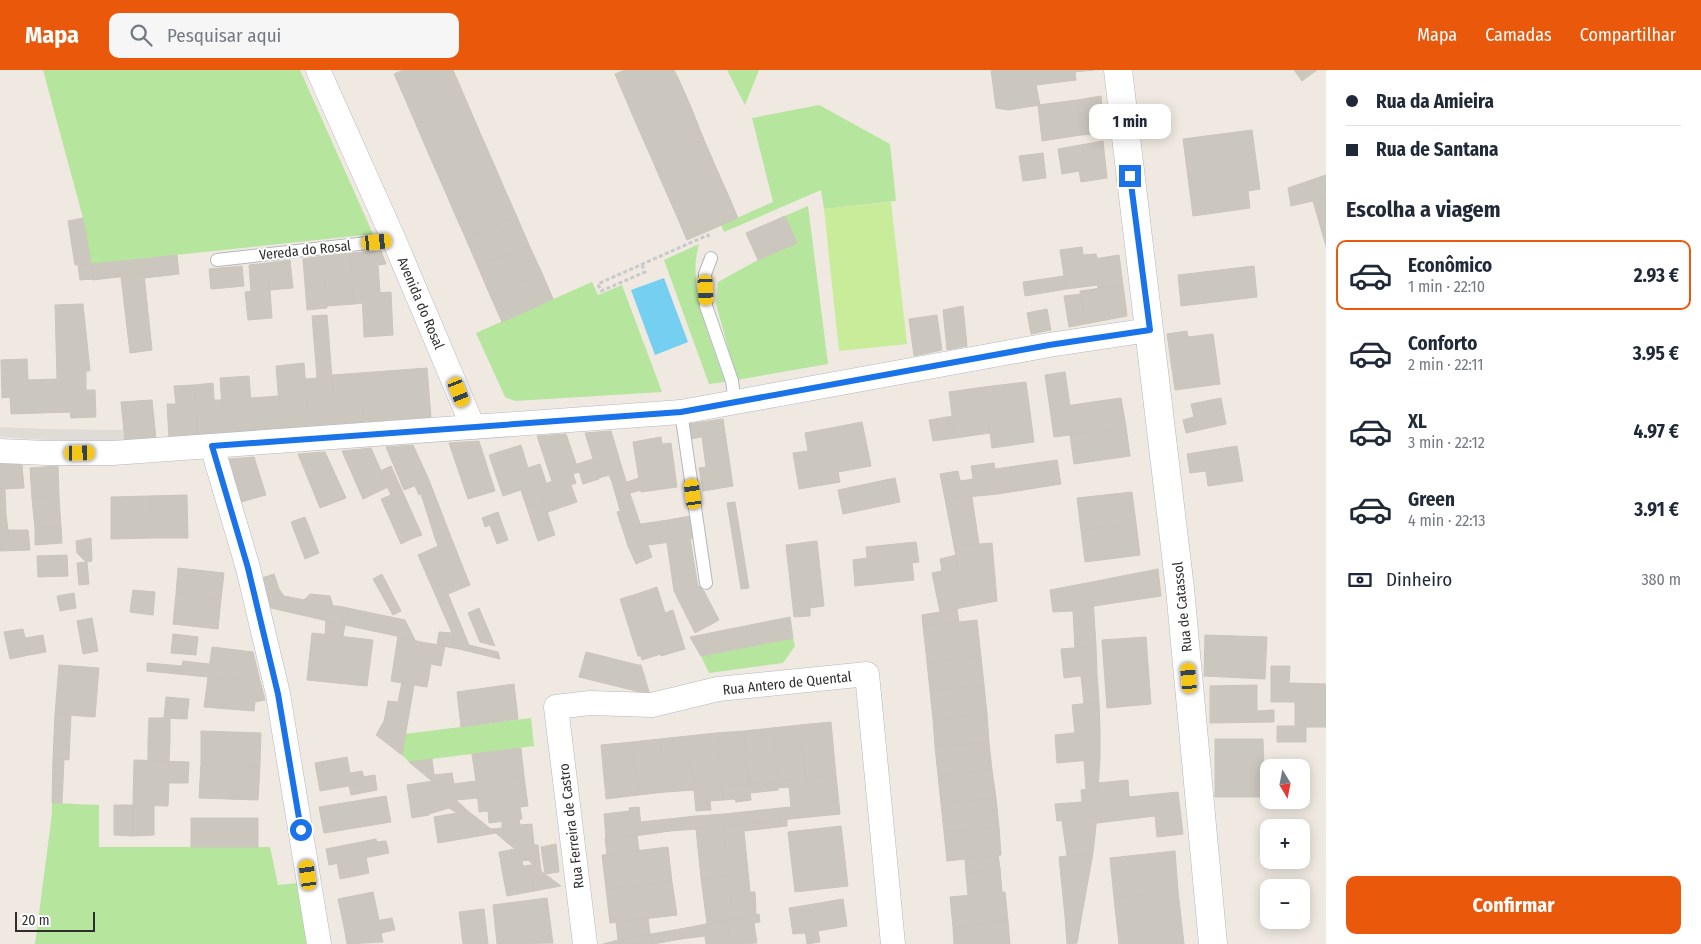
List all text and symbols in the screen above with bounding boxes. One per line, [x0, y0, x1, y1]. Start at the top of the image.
search box [109, 13, 459, 58]
text: Mapa [25, 21, 79, 49]
icon: search [127, 21, 155, 49]
text: Pesquisar aqui [167, 24, 281, 47]
text: Mapa [1417, 24, 1457, 46]
text: Camadas [1485, 24, 1552, 46]
text: Compartilhar [1580, 24, 1676, 46]
text: Rua da Amieira [1376, 90, 1494, 113]
callout: 1 min [1089, 104, 1171, 138]
text: 1 min [1113, 112, 1147, 131]
text: Rua de Santana [1376, 138, 1498, 161]
route end [1119, 165, 1141, 187]
text: Escolha a viagem [1346, 196, 1501, 223]
car [361, 233, 392, 251]
street label: Vereda do Rosal [258, 237, 352, 264]
icon: car [1348, 253, 1393, 298]
text: Econômico [1408, 254, 1492, 277]
street label: Avenida do Rosal [394, 255, 448, 352]
text: 2.93 € [1634, 264, 1679, 287]
car [697, 275, 714, 305]
text: 1 min · 22:10 [1408, 277, 1485, 296]
icon: car [1348, 331, 1393, 376]
text: Conforto [1408, 332, 1477, 355]
text: 3.95 € [1633, 342, 1679, 365]
text: 2 min · 22:11 [1408, 355, 1484, 374]
car [446, 375, 471, 409]
icon: car [1348, 409, 1393, 454]
text: XL [1408, 410, 1427, 433]
text: 4.97 € [1633, 420, 1679, 443]
text: 3 min · 22:12 [1408, 433, 1485, 452]
car [64, 445, 95, 461]
car [683, 478, 702, 510]
icon: car [1348, 487, 1393, 532]
text: Green [1408, 488, 1455, 511]
text: 3.91 € [1634, 498, 1679, 521]
text: 4 min · 22:13 [1408, 511, 1486, 530]
street label: Rua de Catassol [1169, 561, 1196, 653]
icon: cash [1346, 566, 1374, 594]
text: Dinheiro [1386, 568, 1452, 591]
text: 380 m [1641, 570, 1681, 589]
car [1180, 662, 1197, 694]
street label: Rua Antero de Quental [722, 668, 853, 699]
north arrow [1260, 759, 1310, 809]
map controls [1260, 759, 1310, 929]
street label: Rua Ferreira de Castro [555, 762, 588, 889]
route start [290, 819, 312, 841]
button: + [1260, 819, 1310, 869]
car [298, 859, 317, 891]
button: Confirmar [1346, 876, 1681, 934]
button: − [1260, 879, 1310, 929]
scale bar [15, 909, 95, 932]
text: 20 m [22, 912, 50, 929]

